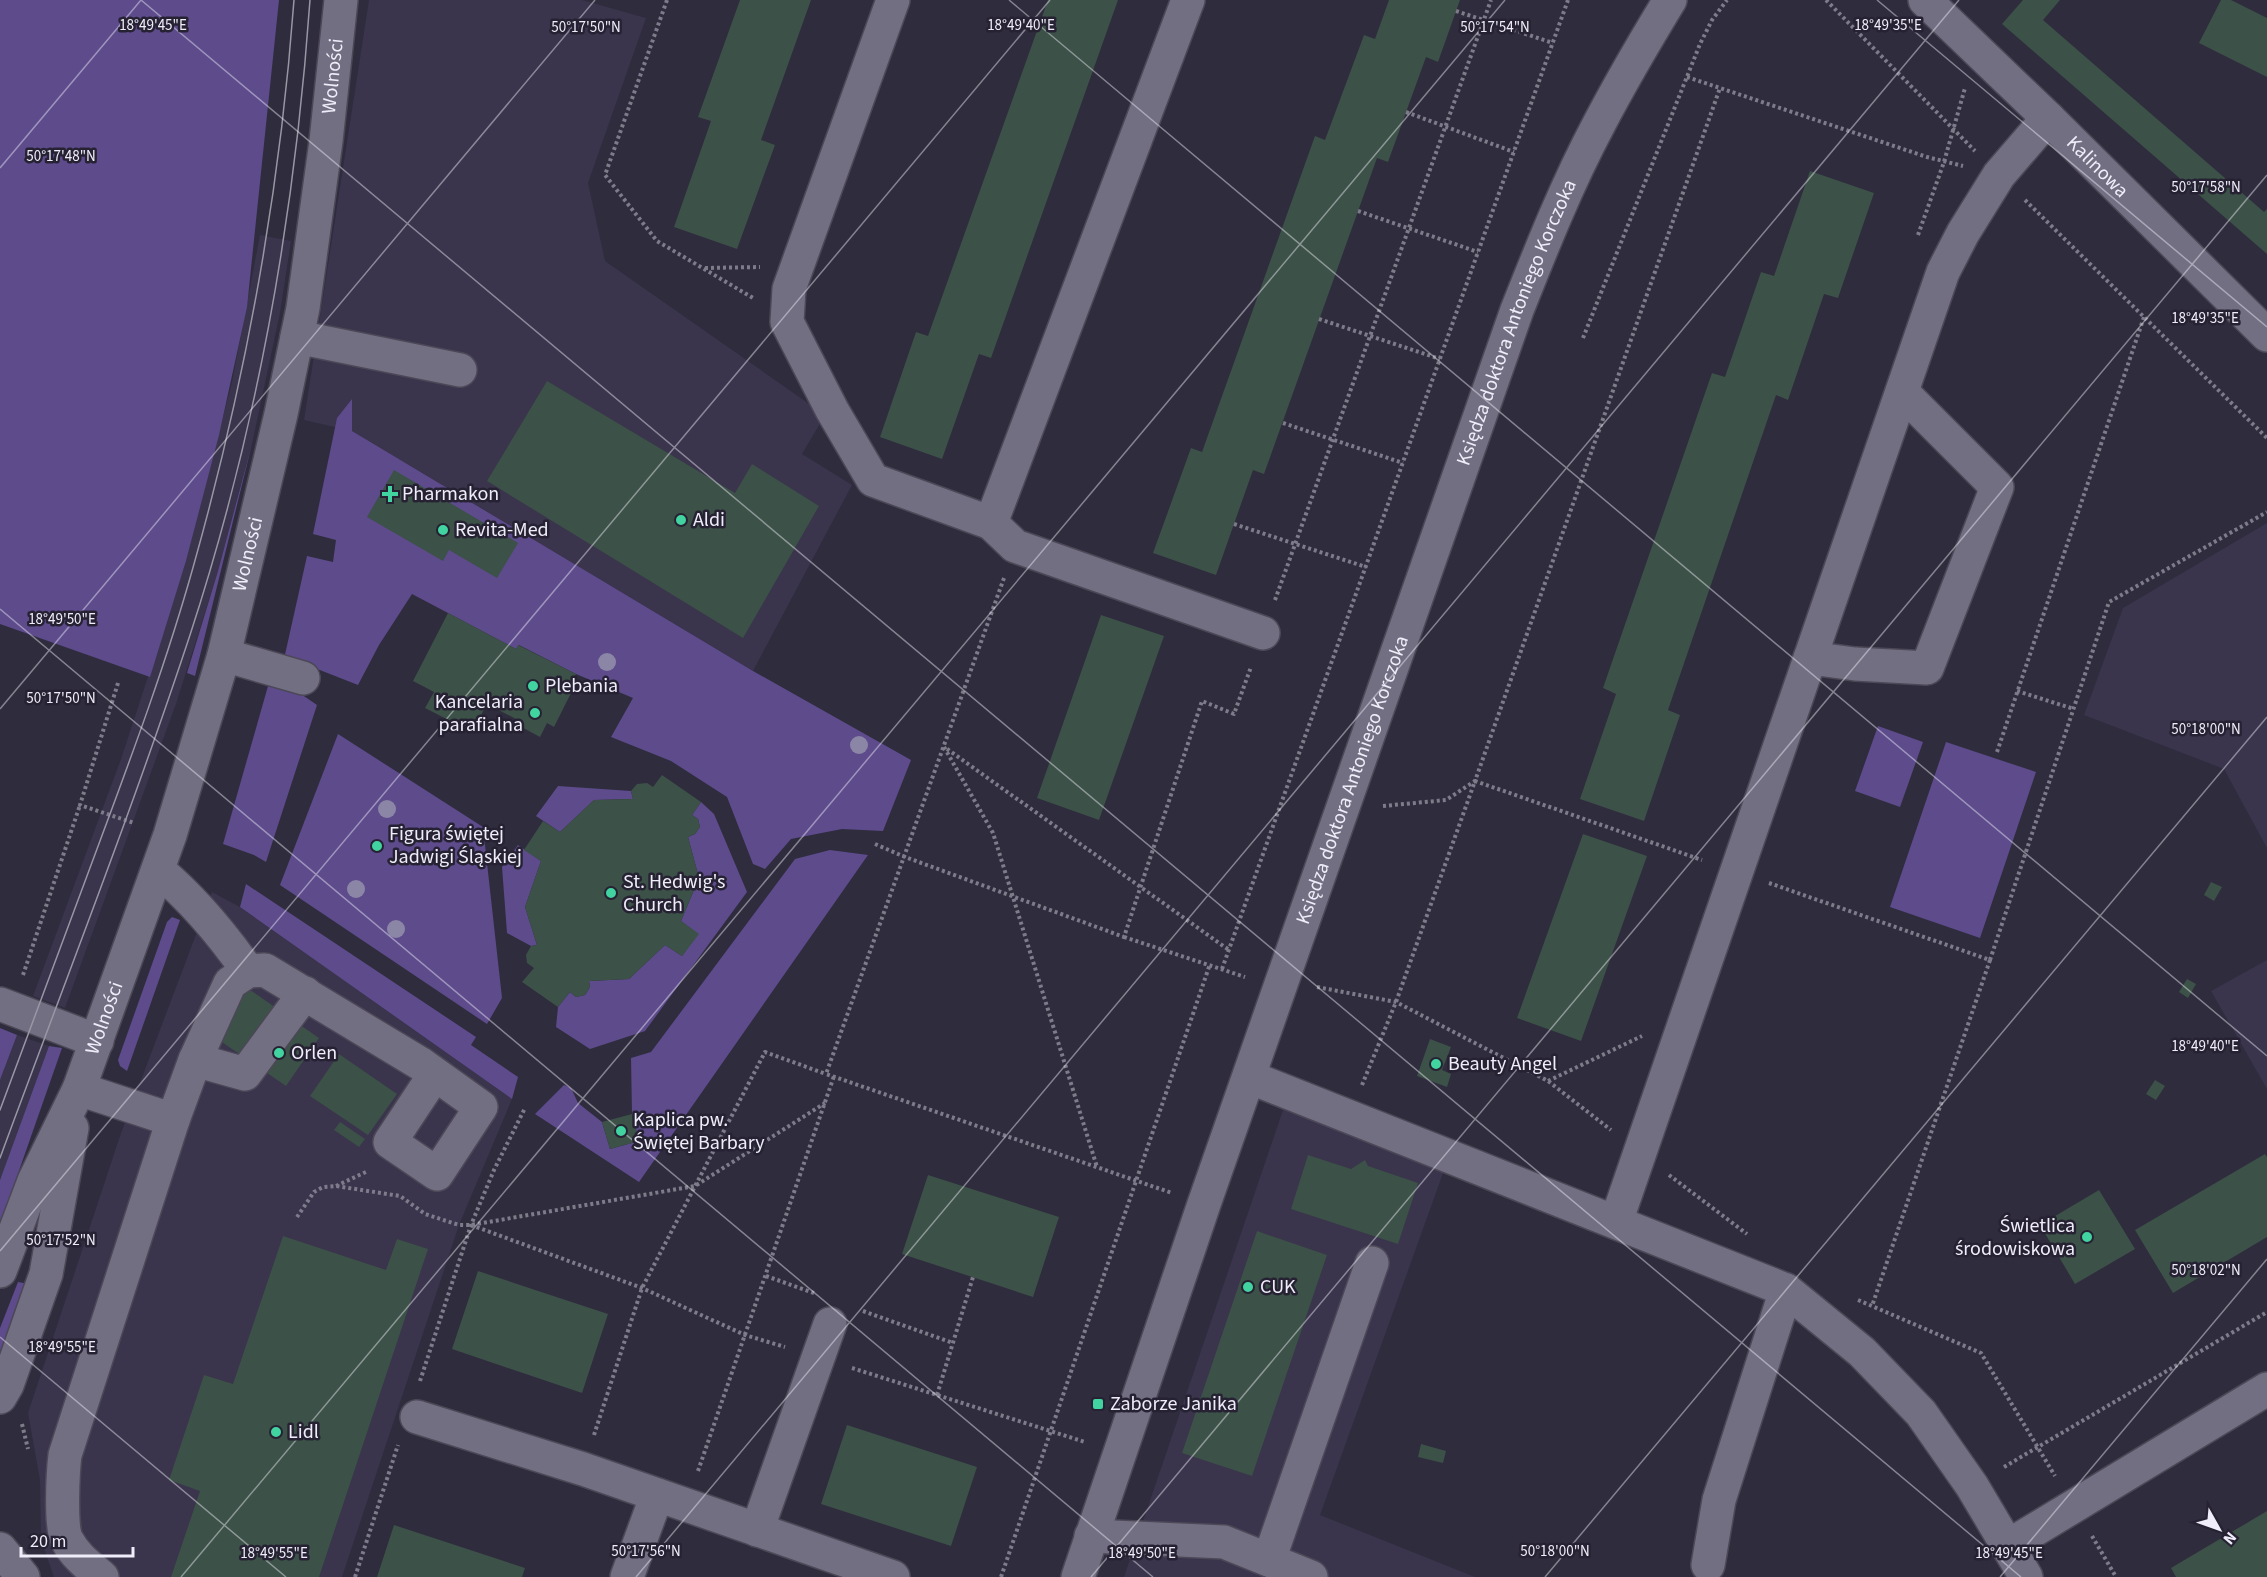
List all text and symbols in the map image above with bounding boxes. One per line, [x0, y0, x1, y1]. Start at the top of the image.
text: 18°49'45"E [119, 15, 187, 36]
text: 18°49'40"E [987, 15, 1055, 36]
text: 18°49'35"E [1854, 15, 1922, 36]
text: 50°17'50"N [551, 17, 621, 38]
text: 50°17'54"N [1460, 17, 1530, 38]
street label: Wolności [315, 37, 351, 115]
street label: Kalinowa [2060, 130, 2135, 204]
text: 50°17'48"N [26, 146, 96, 167]
street label: Księdza doktora Antoniego Korczoka [1450, 175, 1584, 469]
text: 50°17'58"N [2171, 177, 2241, 198]
text: 18°49'35"E [2171, 308, 2239, 329]
place label: Pharmakon [402, 480, 499, 508]
marker: Pharmakon [383, 487, 397, 501]
place label: Aldi [693, 506, 725, 534]
marker: Aldi [674, 513, 688, 527]
street label: Wolności [225, 514, 270, 594]
place label: Revita-Med [455, 516, 549, 544]
marker: Revita-Med [436, 523, 450, 537]
text: 18°49'50"E [28, 609, 96, 630]
street label: Księdza doktora Antoniego Korczoka [1289, 632, 1416, 928]
place label: Plebania [545, 672, 618, 700]
marker: Plebania [526, 679, 540, 693]
text: 50°17'50"N [26, 688, 96, 709]
place label: Kancelaria parafialna [435, 688, 523, 739]
marker: Kancelaria parafialna [528, 706, 542, 720]
text: 50°18'00"N [2171, 719, 2241, 740]
place label: Figura świętej Jadwigi Śląskiej [389, 820, 522, 871]
marker: Figura świętej Jadwigi Śląskiej [370, 839, 384, 853]
place label: St. Hedwig's Church [623, 868, 725, 919]
marker: St. Hedwig's Church [604, 886, 618, 900]
street label: Wolności [78, 978, 130, 1058]
text: 18°49'40"E [2171, 1036, 2239, 1057]
place label: Orlen [291, 1039, 337, 1067]
marker: Orlen [272, 1046, 286, 1060]
place label: Beauty Angel [1448, 1050, 1557, 1078]
marker: Beauty Angel [1429, 1057, 1443, 1071]
place label: Kaplica pw. Świętej Barbary [633, 1106, 765, 1157]
marker: Kaplica pw. Świętej Barbary [614, 1124, 628, 1138]
place label: Świetlica środowiskowa [1955, 1212, 2075, 1263]
text: 50°17'52"N [26, 1230, 96, 1251]
marker: Świetlica środowiskowa [2080, 1230, 2094, 1244]
text: 50°18'02"N [2171, 1260, 2241, 1281]
place label: CUK [1260, 1273, 1296, 1301]
marker: CUK [1241, 1280, 1255, 1294]
text: 18°49'55"E [28, 1337, 96, 1358]
place label: Zaborze Janika [1110, 1390, 1237, 1418]
marker: Zaborze Janika [1091, 1397, 1105, 1411]
place label: Lidl [288, 1418, 319, 1446]
marker: Lidl [269, 1425, 283, 1439]
north arrow [2189, 1499, 2249, 1559]
scale bar [21, 1520, 134, 1558]
text: N [2218, 1527, 2242, 1549]
text: 20 m [30, 1529, 66, 1554]
text: 50°17'56"N [611, 1541, 681, 1562]
text: 50°18'00"N [1520, 1541, 1590, 1562]
text: 18°49'55"E [240, 1543, 308, 1564]
text: 18°49'50"E [1108, 1543, 1176, 1564]
text: 18°49'45"E [1975, 1543, 2043, 1564]

